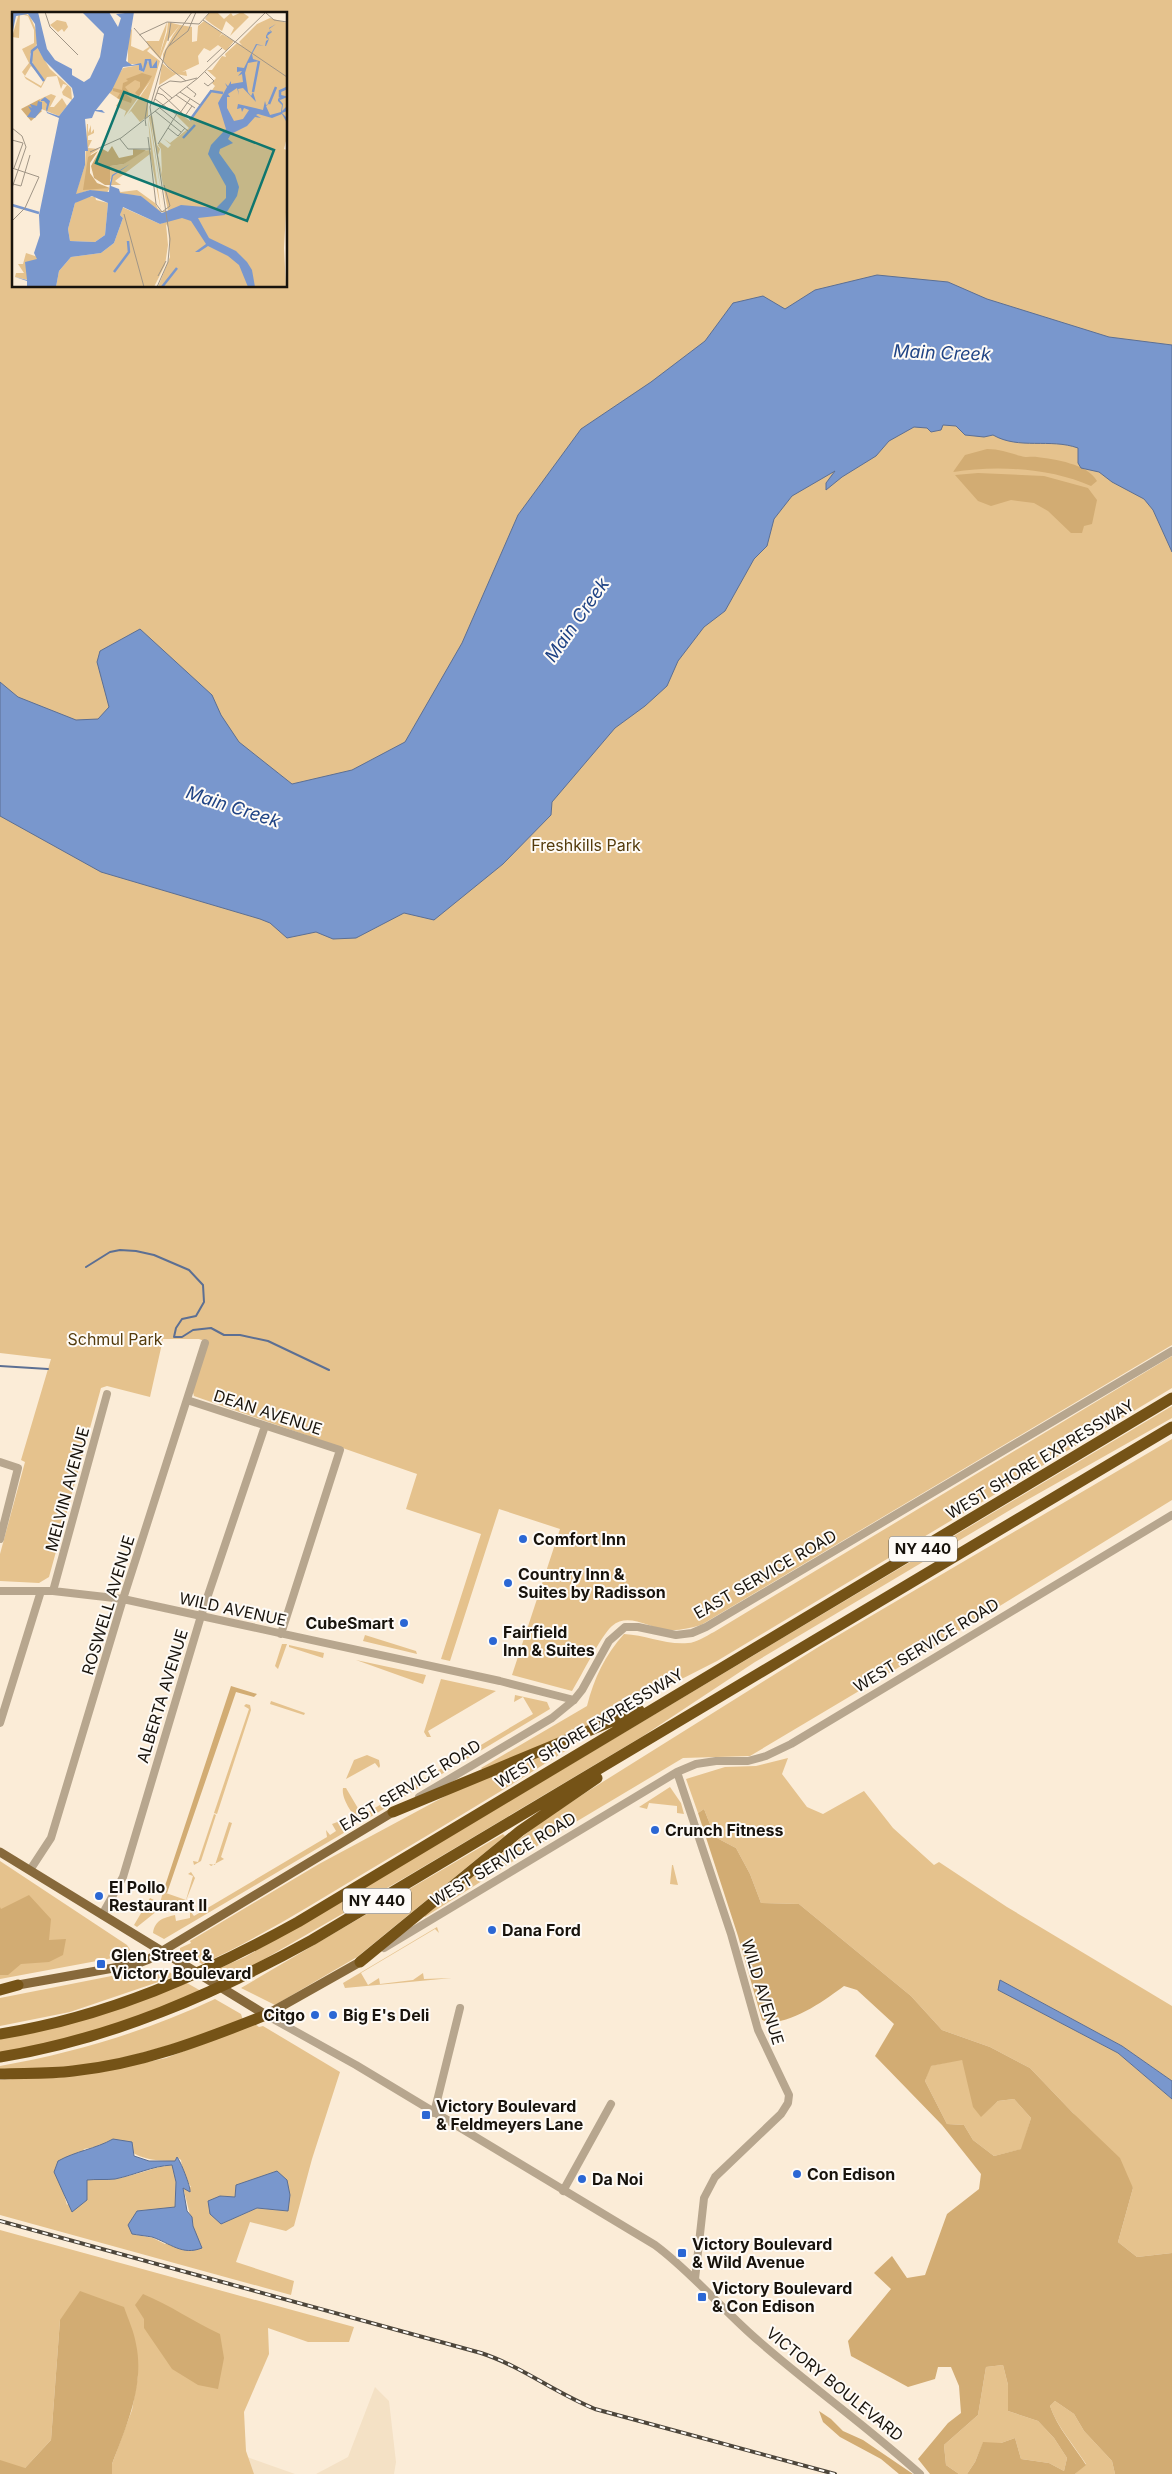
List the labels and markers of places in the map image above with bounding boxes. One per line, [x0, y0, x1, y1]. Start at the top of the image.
place label: Comfort Inn [533, 1529, 626, 1549]
marker: Comfort Inn [517, 1533, 529, 1545]
place label: Country Inn & Suites by Radisson [518, 1564, 666, 1602]
marker: Country Inn & Suites by Radisson [502, 1577, 514, 1589]
place label: CubeSmart [306, 1613, 394, 1633]
marker: CubeSmart [398, 1617, 410, 1629]
place label: Fairfield Inn & Suites [503, 1622, 595, 1660]
marker: Fairfield Inn & Suites [487, 1635, 499, 1647]
place label: Crunch Fitness [665, 1820, 783, 1840]
marker: Crunch Fitness [649, 1824, 661, 1836]
place label: El Pollo Restaurant II [109, 1877, 207, 1915]
marker: El Pollo Restaurant II [93, 1890, 105, 1902]
place label: Dana Ford [502, 1920, 581, 1940]
marker: Dana Ford [486, 1924, 498, 1936]
place label: Glen Street & Victory Boulevard [111, 1945, 251, 1983]
marker: Glen Street & Victory Boulevard [95, 1958, 107, 1970]
place label: Citgo [263, 2005, 305, 2025]
place label: Big E's Deli [343, 2005, 429, 2025]
marker: Citgo [309, 2009, 321, 2021]
marker: Big E's Deli [327, 2009, 339, 2021]
place label: Victory Boulevard & Feldmeyers Lane [436, 2096, 583, 2134]
marker: Victory Boulevard & Feldmeyers Lane [420, 2109, 432, 2121]
place label: Con Edison [807, 2164, 895, 2184]
marker: Con Edison [791, 2168, 803, 2180]
place label: Da Noi [592, 2169, 643, 2189]
marker: Da Noi [576, 2173, 588, 2185]
place label: Victory Boulevard & Wild Avenue [692, 2234, 832, 2272]
marker: Victory Boulevard & Wild Avenue [676, 2247, 688, 2259]
place label: Victory Boulevard & Con Edison [712, 2278, 852, 2316]
marker: Victory Boulevard & Con Edison [696, 2291, 708, 2303]

